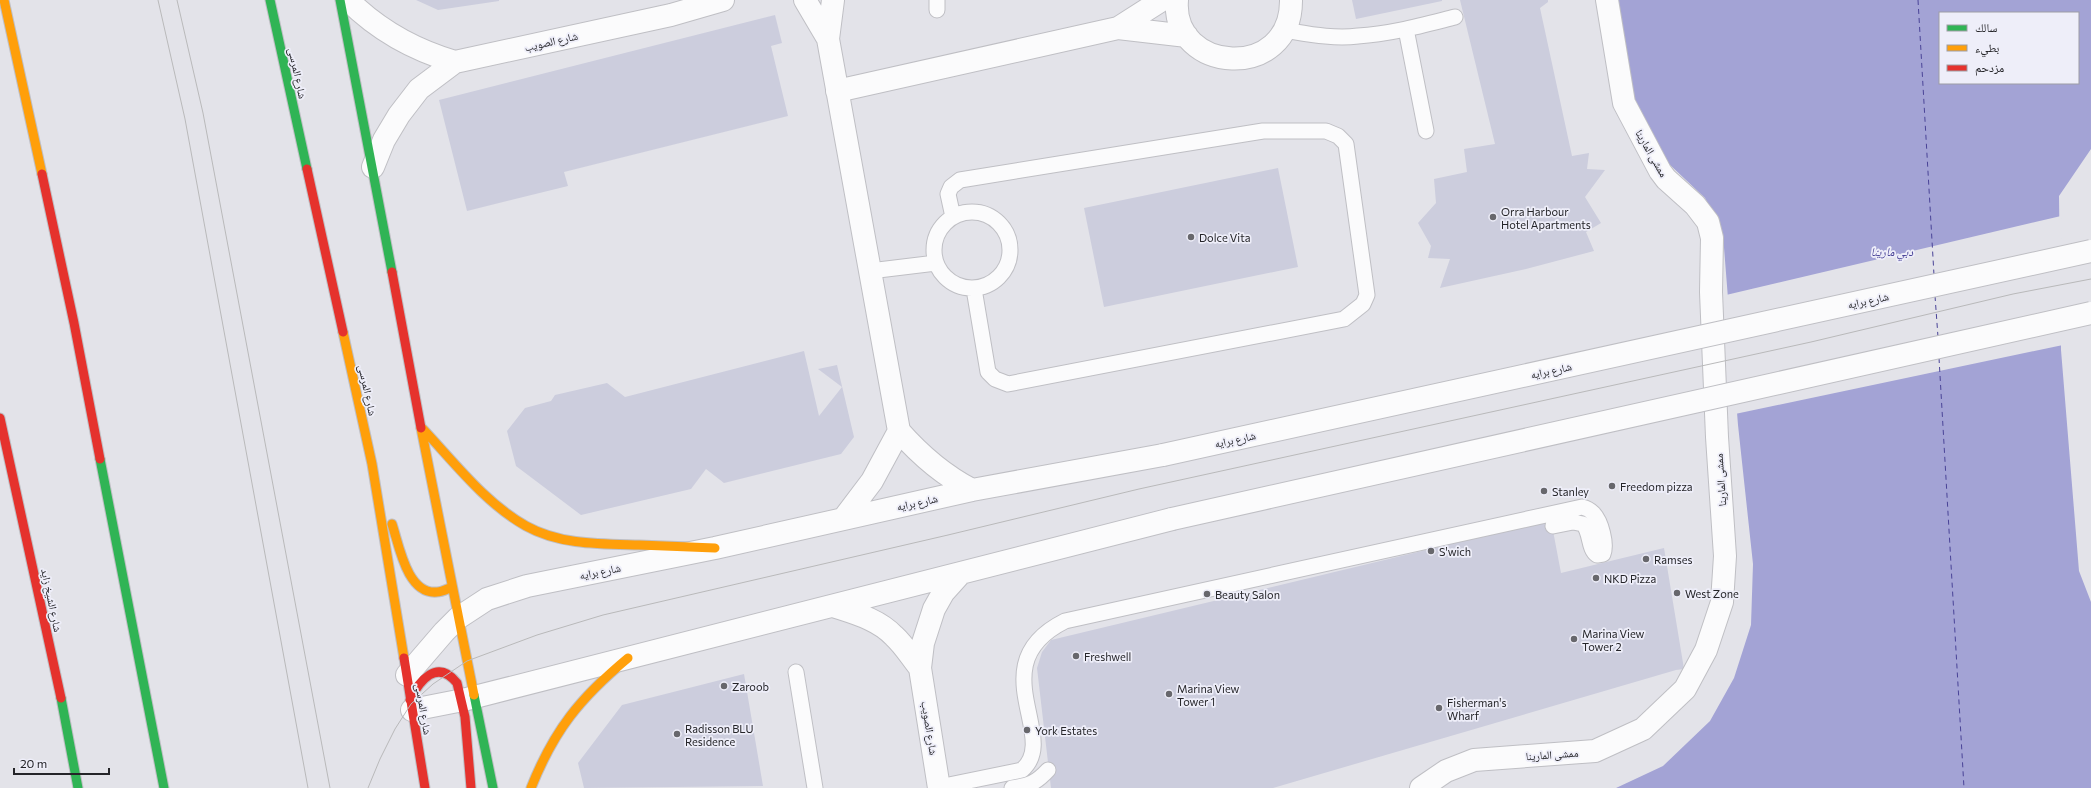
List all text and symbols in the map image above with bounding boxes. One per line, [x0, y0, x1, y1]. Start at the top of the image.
legend [1939, 12, 2079, 84]
text: سالك [1975, 20, 1997, 34]
street label: شارع الصويب [523, 29, 579, 54]
text: بطيء [1975, 40, 1999, 58]
street label: شارع المرسى [285, 46, 310, 100]
text: مزدحم [1975, 60, 2004, 76]
street label: ممشى المارينا [1632, 127, 1671, 180]
place label: Orra Harbour Hotel Apartments [1501, 205, 1591, 231]
marker: Orra Harbour Hotel Apartments [1488, 212, 1498, 222]
place label: Dolce Vita [1199, 231, 1250, 244]
marker: Dolce Vita [1186, 232, 1196, 242]
water label: دبي مارينا [1871, 244, 1913, 262]
street label: شارع برايه [1846, 289, 1890, 312]
street label: شارع برايه [1529, 359, 1573, 382]
street label: شارع المرسى [355, 363, 380, 417]
street label: شارع برايه [1213, 428, 1257, 451]
street label: ممشى المارينا [1712, 453, 1729, 507]
place label: Freedom pizza [1620, 480, 1693, 493]
marker: Freedom pizza [1607, 481, 1617, 491]
place label: Stanley [1552, 485, 1589, 498]
marker: Stanley [1539, 486, 1549, 496]
street label: شارع برايه [895, 491, 939, 514]
place label: S'wich [1439, 545, 1471, 558]
marker: S'wich [1426, 546, 1436, 556]
place label: Ramses [1654, 553, 1693, 566]
marker: Ramses [1641, 554, 1651, 564]
street label: شارع برايه [578, 561, 622, 582]
street label: شارع الشيخ زايد [38, 567, 65, 633]
place label: NKD Pizza [1604, 572, 1656, 585]
marker: NKD Pizza [1591, 573, 1601, 583]
place label: West Zone [1685, 587, 1739, 600]
place label: Beauty Salon [1215, 588, 1280, 601]
marker: West Zone [1672, 588, 1682, 598]
marker: Beauty Salon [1202, 589, 1212, 599]
place label: Marina View Tower 2 [1582, 627, 1645, 653]
marker: Marina View Tower 2 [1569, 634, 1579, 644]
place label: Freshwell [1084, 650, 1131, 663]
marker: Freshwell [1071, 651, 1081, 661]
place label: Zaroob [732, 680, 769, 693]
marker: Zaroob [719, 681, 729, 691]
street label: شارع المرسى [412, 682, 435, 736]
place label: Marina View Tower 1 [1177, 682, 1240, 708]
marker: Marina View Tower 1 [1164, 689, 1174, 699]
place label: Fisherman's Wharf [1447, 696, 1507, 722]
street label: شارع الصويب [918, 700, 941, 756]
marker: Fisherman's Wharf [1434, 703, 1444, 713]
place label: Radisson BLU Residence [685, 722, 754, 748]
place label: York Estates [1035, 724, 1097, 737]
marker: York Estates [1022, 725, 1032, 735]
marker: Radisson BLU Residence [672, 729, 682, 739]
street label: ممشى المارينا [1525, 746, 1579, 763]
scale bar [14, 750, 109, 776]
text: 20 m [20, 756, 47, 770]

